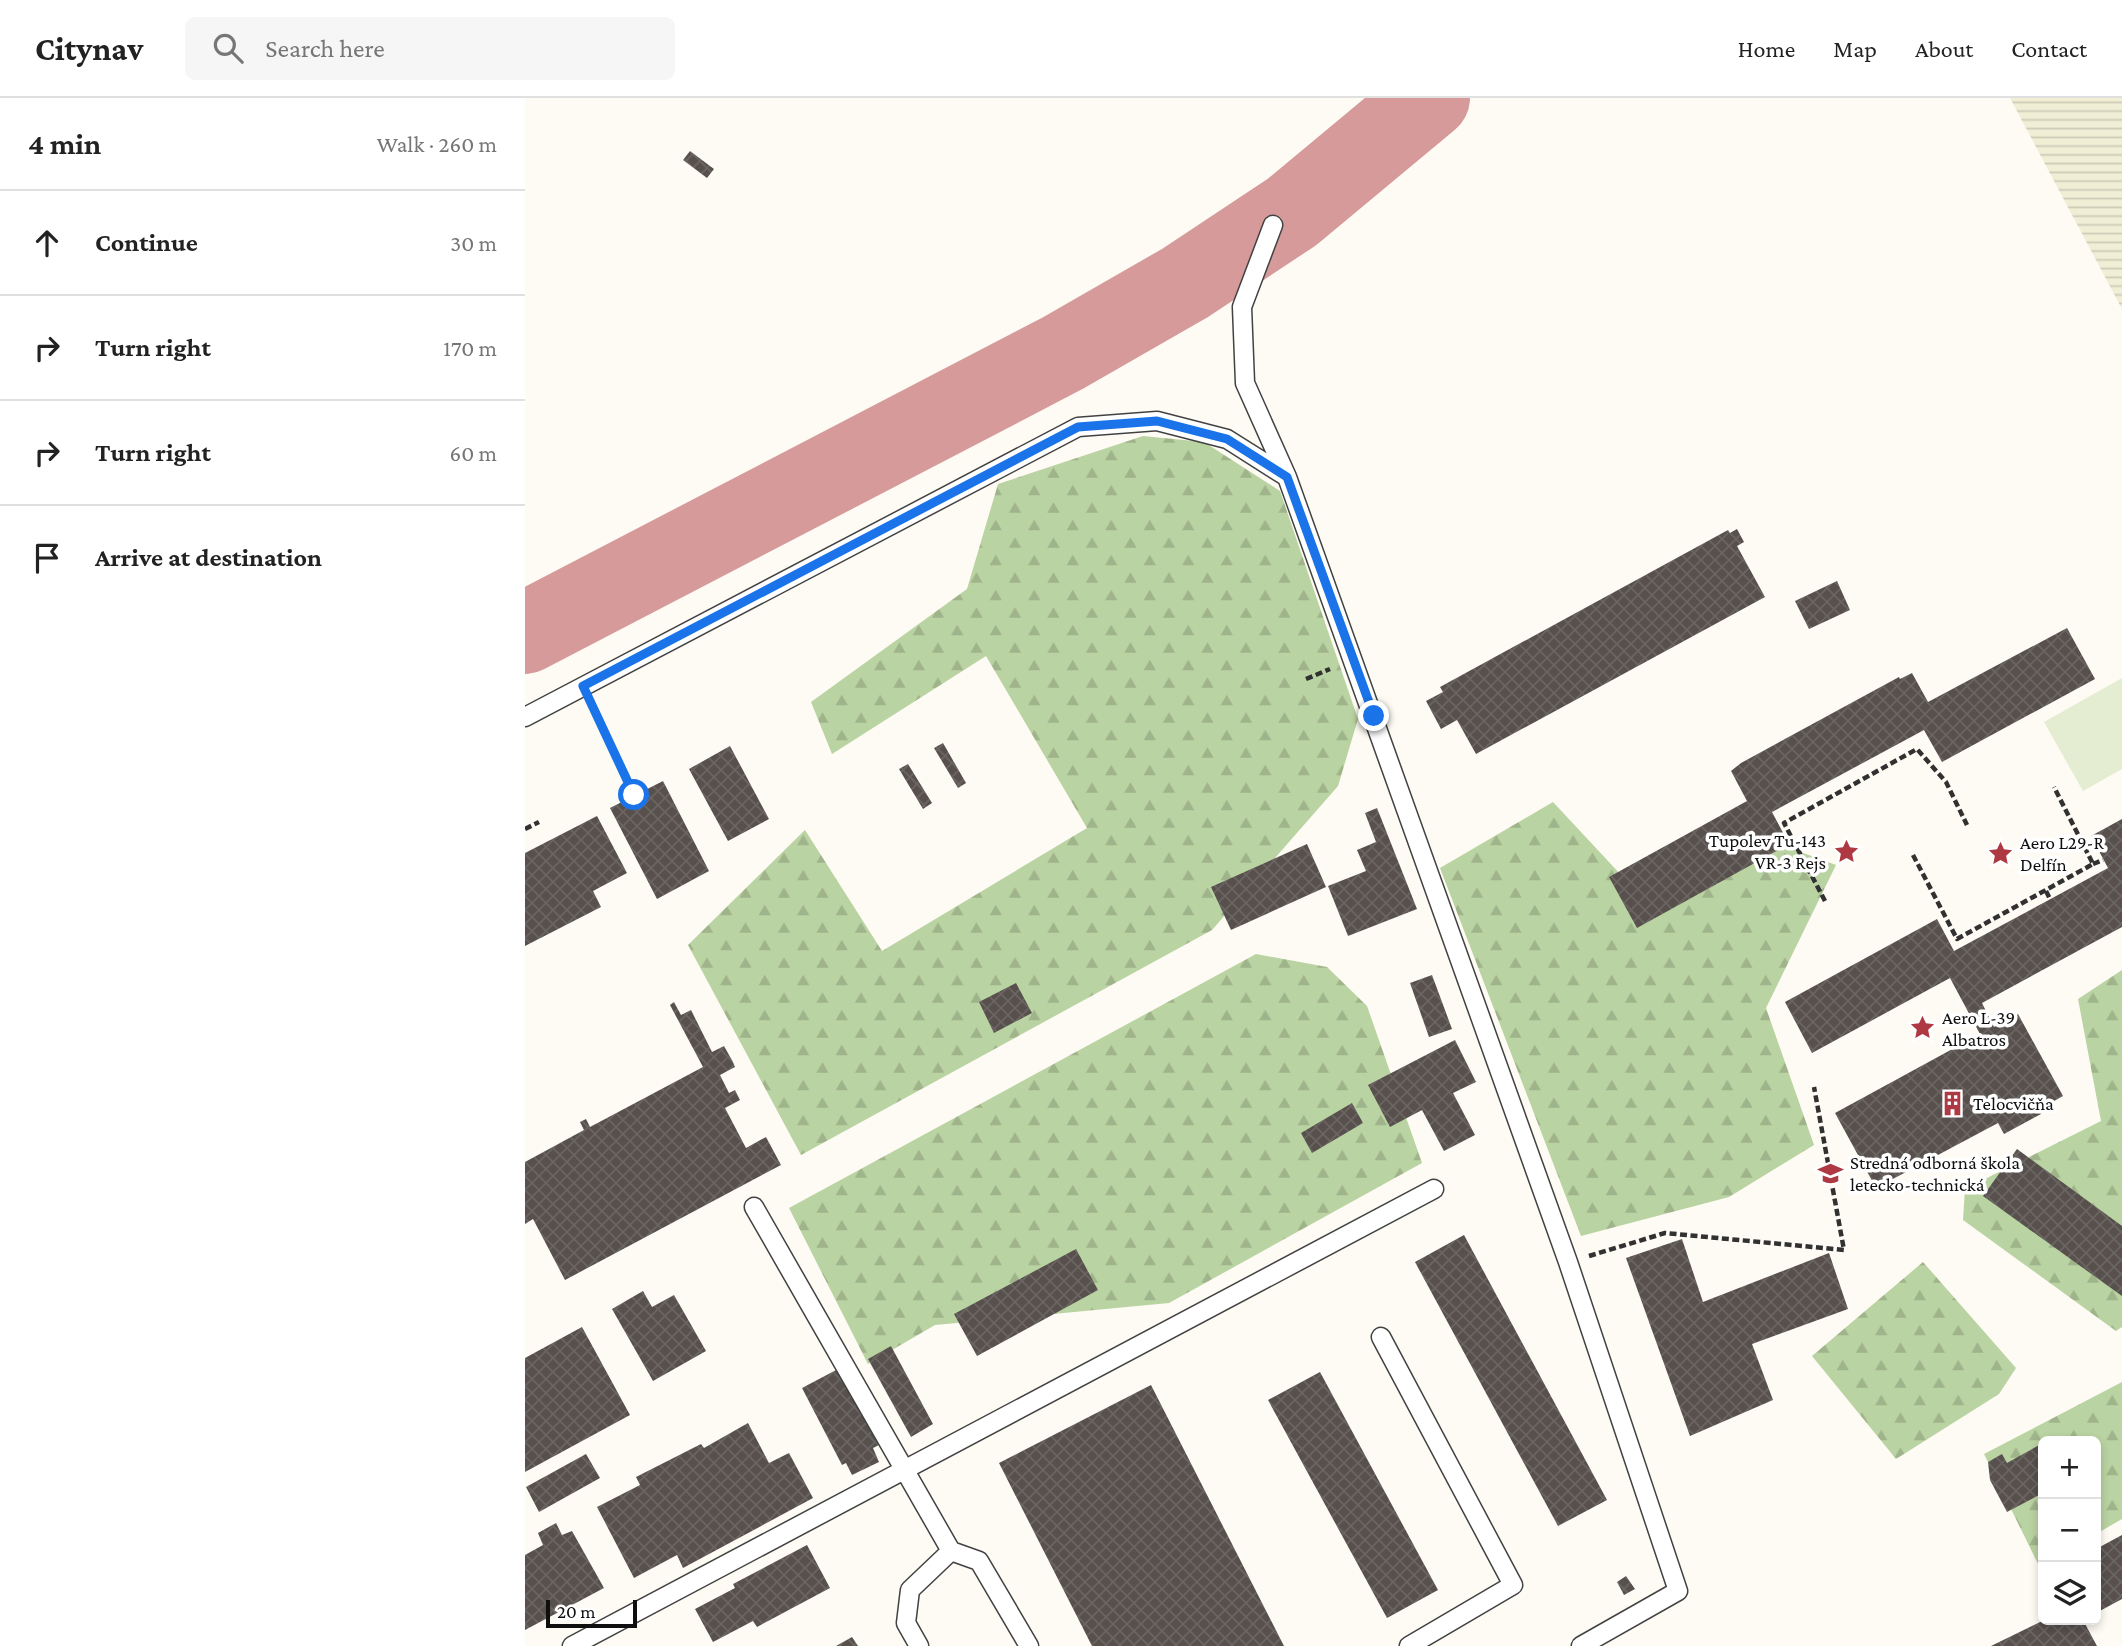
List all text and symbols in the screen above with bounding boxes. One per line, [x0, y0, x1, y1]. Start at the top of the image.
search box [185, 17, 675, 80]
icon: search [209, 29, 247, 67]
text: Citynav [35, 30, 143, 67]
text: Search here [265, 34, 385, 63]
text: Home [1738, 35, 1795, 62]
text: Map [1833, 35, 1877, 62]
text: About [1915, 35, 1973, 62]
text: Contact [2011, 35, 2087, 62]
text: 4 min [28, 127, 101, 160]
text: Walk · 260 m [377, 131, 497, 157]
icon: ahead [28, 224, 66, 262]
text: Continue [95, 228, 198, 257]
text: 30 m [450, 230, 497, 256]
icon: right [28, 329, 66, 367]
text: Turn right [95, 333, 211, 362]
text: 170 m [443, 335, 497, 361]
icon: right [28, 434, 66, 472]
text: Turn right [95, 438, 211, 467]
text: 60 m [450, 440, 497, 466]
icon: arrive [28, 539, 66, 577]
text: Arrive at destination [95, 543, 322, 572]
route end [1358, 700, 1389, 731]
route start [618, 779, 649, 810]
place label: Tupolev Tu-143 VR-3 Rejs [1709, 830, 1826, 874]
place label: Aero L29-R Delfín [2020, 832, 2104, 875]
place icon: Tupolev Tu-143 VR-3 Rejs [1832, 837, 1860, 865]
place icon: Aero L29-R Delfín [1986, 839, 2014, 867]
place label: Aero L-39 Albatros [1942, 1007, 2015, 1050]
place icon: Aero L-39 Albatros [1908, 1014, 1936, 1042]
building icon: Telocvičňa [1939, 1089, 1967, 1117]
place label: Telocvičňa [1973, 1093, 2054, 1114]
place label: Stredná odborná škola letecko-technická [1850, 1152, 2020, 1195]
school or university icon: Stredná odborná škola letecko-technická [1816, 1159, 1844, 1187]
map controls [2038, 1436, 2101, 1625]
button: + [2038, 1436, 2101, 1499]
button: − [2038, 1499, 2101, 1562]
button: layers [2038, 1562, 2101, 1625]
scale bar [546, 1597, 637, 1629]
text: 20 m [557, 1601, 596, 1622]

